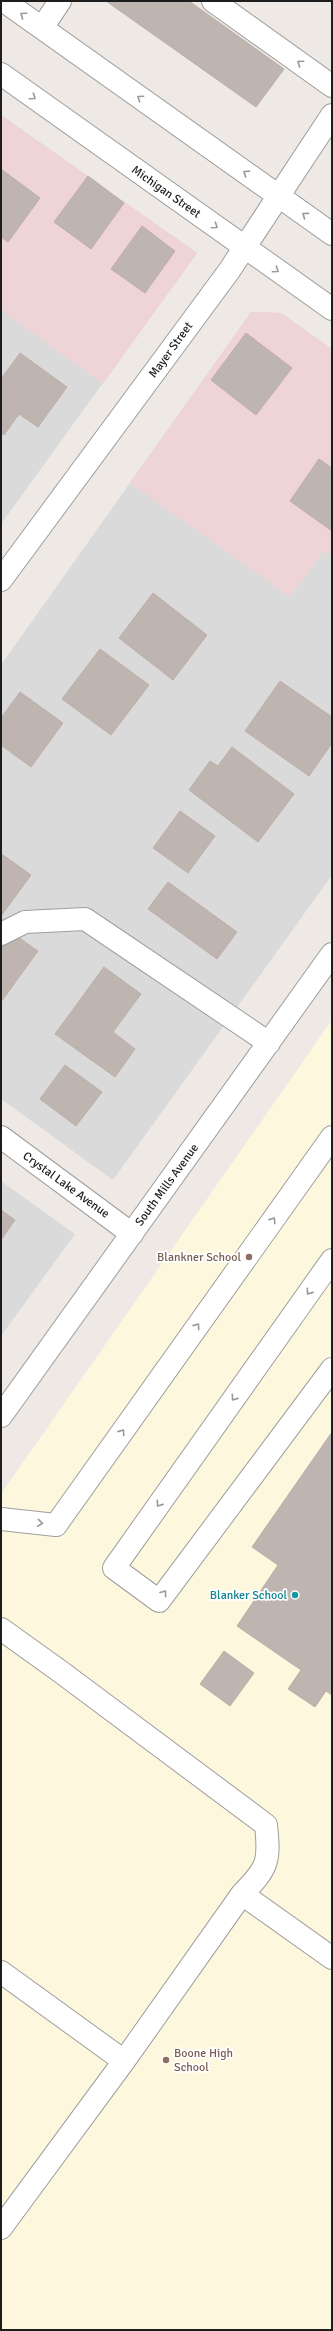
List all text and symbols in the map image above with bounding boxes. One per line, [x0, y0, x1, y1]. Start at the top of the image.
one-way arrow [20, 12, 27, 20]
one-way arrow [297, 60, 304, 68]
one-way arrow [28, 92, 35, 99]
one-way arrow [137, 95, 144, 103]
street label: Michigan Street [128, 163, 204, 221]
one-way arrow [243, 170, 250, 178]
one-way arrow [302, 212, 309, 220]
one-way arrow [211, 221, 218, 229]
one-way arrow [272, 265, 279, 272]
street label: Mayer Street [146, 319, 196, 381]
street label: South Mills Avenue [132, 1141, 202, 1229]
street label: Crystal Lake Avenue [20, 1149, 112, 1221]
one-way arrow [268, 1217, 276, 1224]
place label: Blankner School [157, 1250, 241, 1265]
marker: Blankner School [244, 1252, 254, 1262]
one-way arrow [307, 1287, 314, 1294]
one-way arrow [192, 1323, 200, 1330]
one-way arrow [232, 1393, 239, 1400]
one-way arrow [117, 1429, 125, 1436]
one-way arrow [157, 1499, 164, 1506]
one-way arrow [37, 1518, 43, 1527]
place label: Blanker School [210, 1588, 287, 1603]
marker: Blanker School [290, 1590, 300, 1600]
one-way arrow [160, 1591, 167, 1598]
place label: Boone High School [174, 2046, 233, 2075]
marker: Boone High School [161, 2055, 171, 2065]

